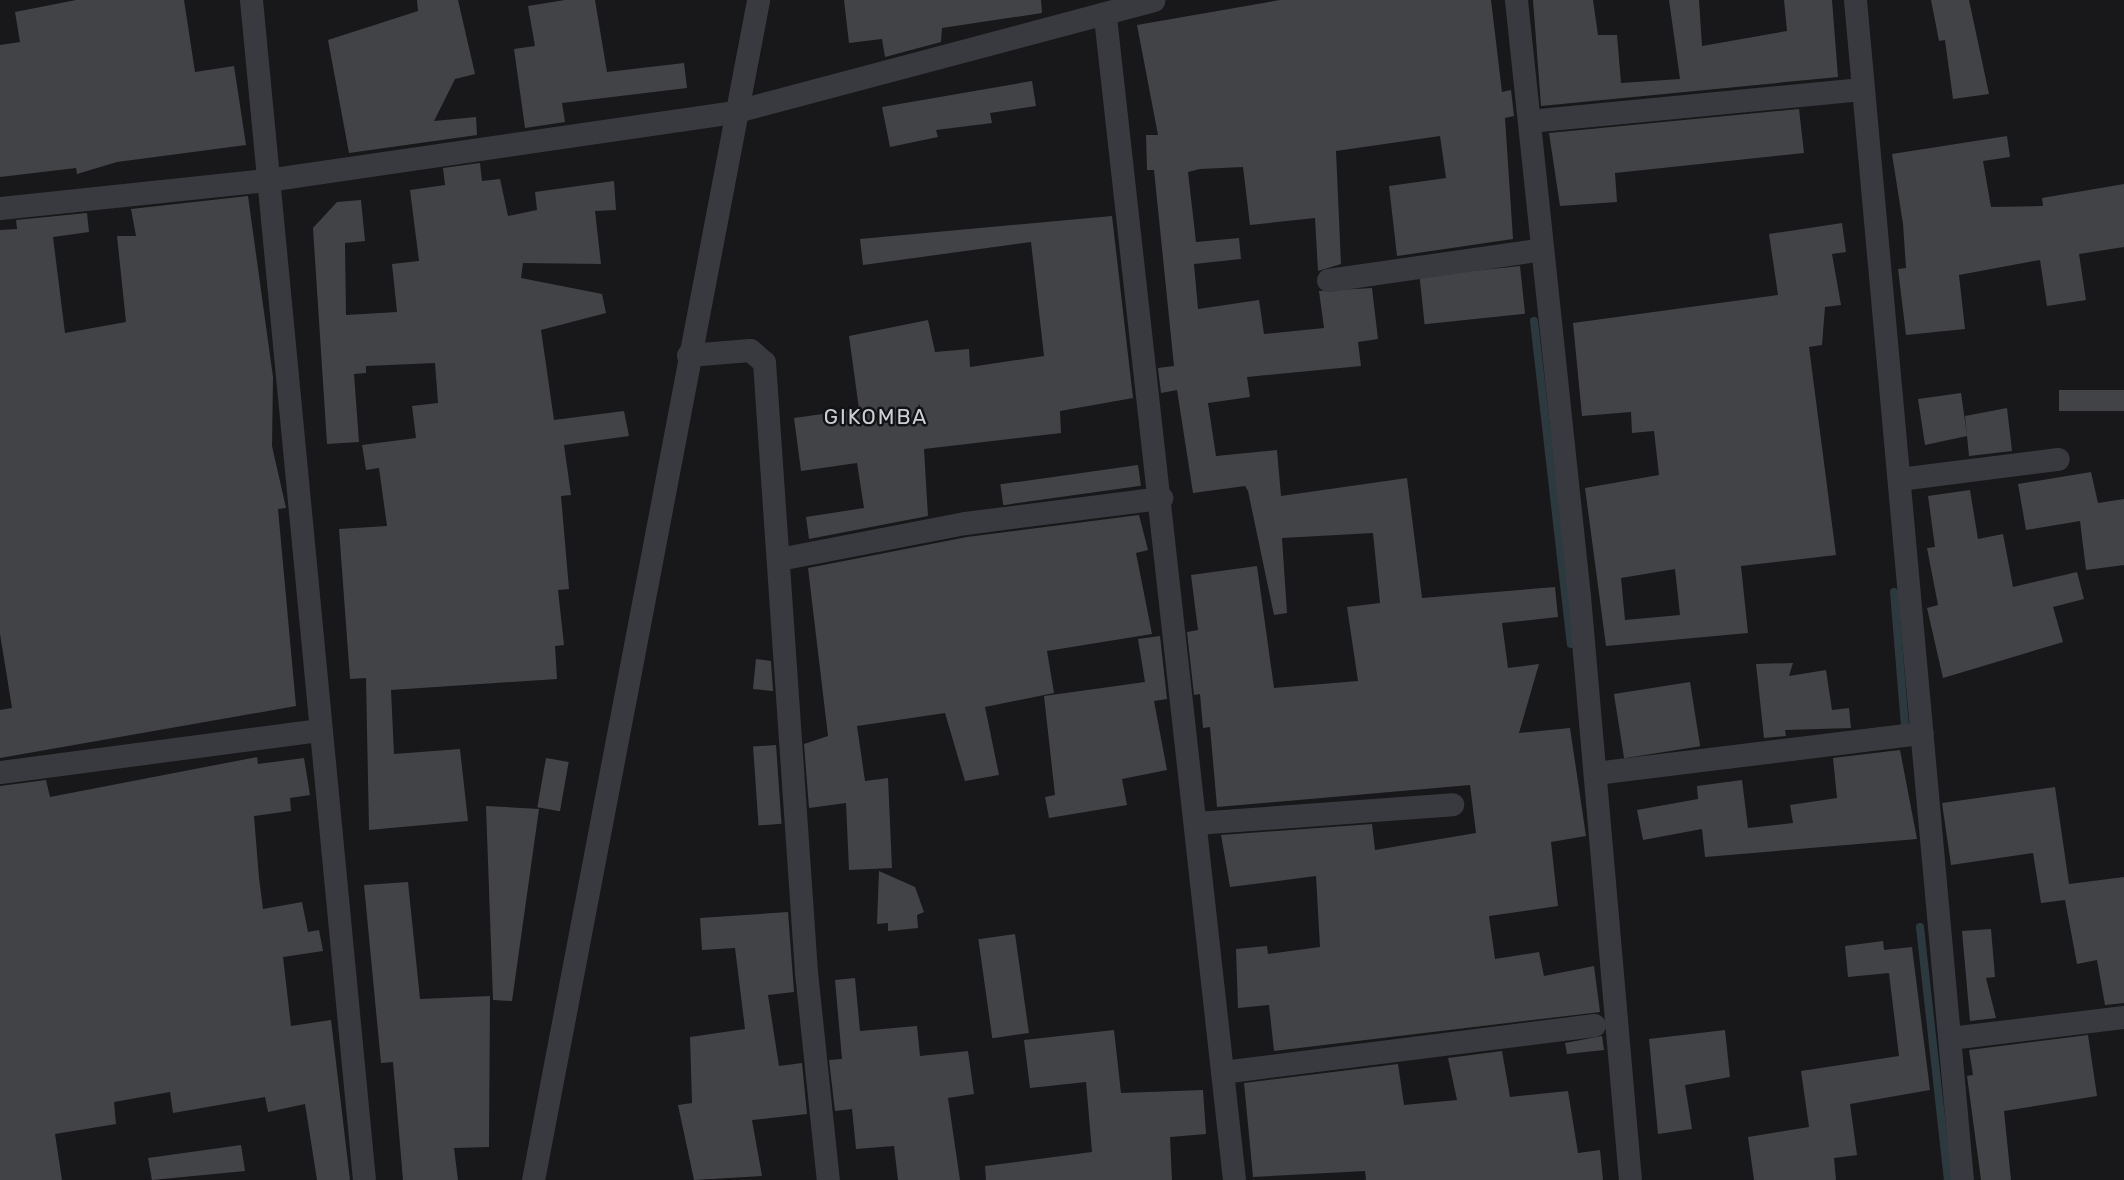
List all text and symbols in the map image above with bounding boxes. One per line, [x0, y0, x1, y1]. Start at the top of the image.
district label: GIKOMBA [825, 404, 927, 430]

